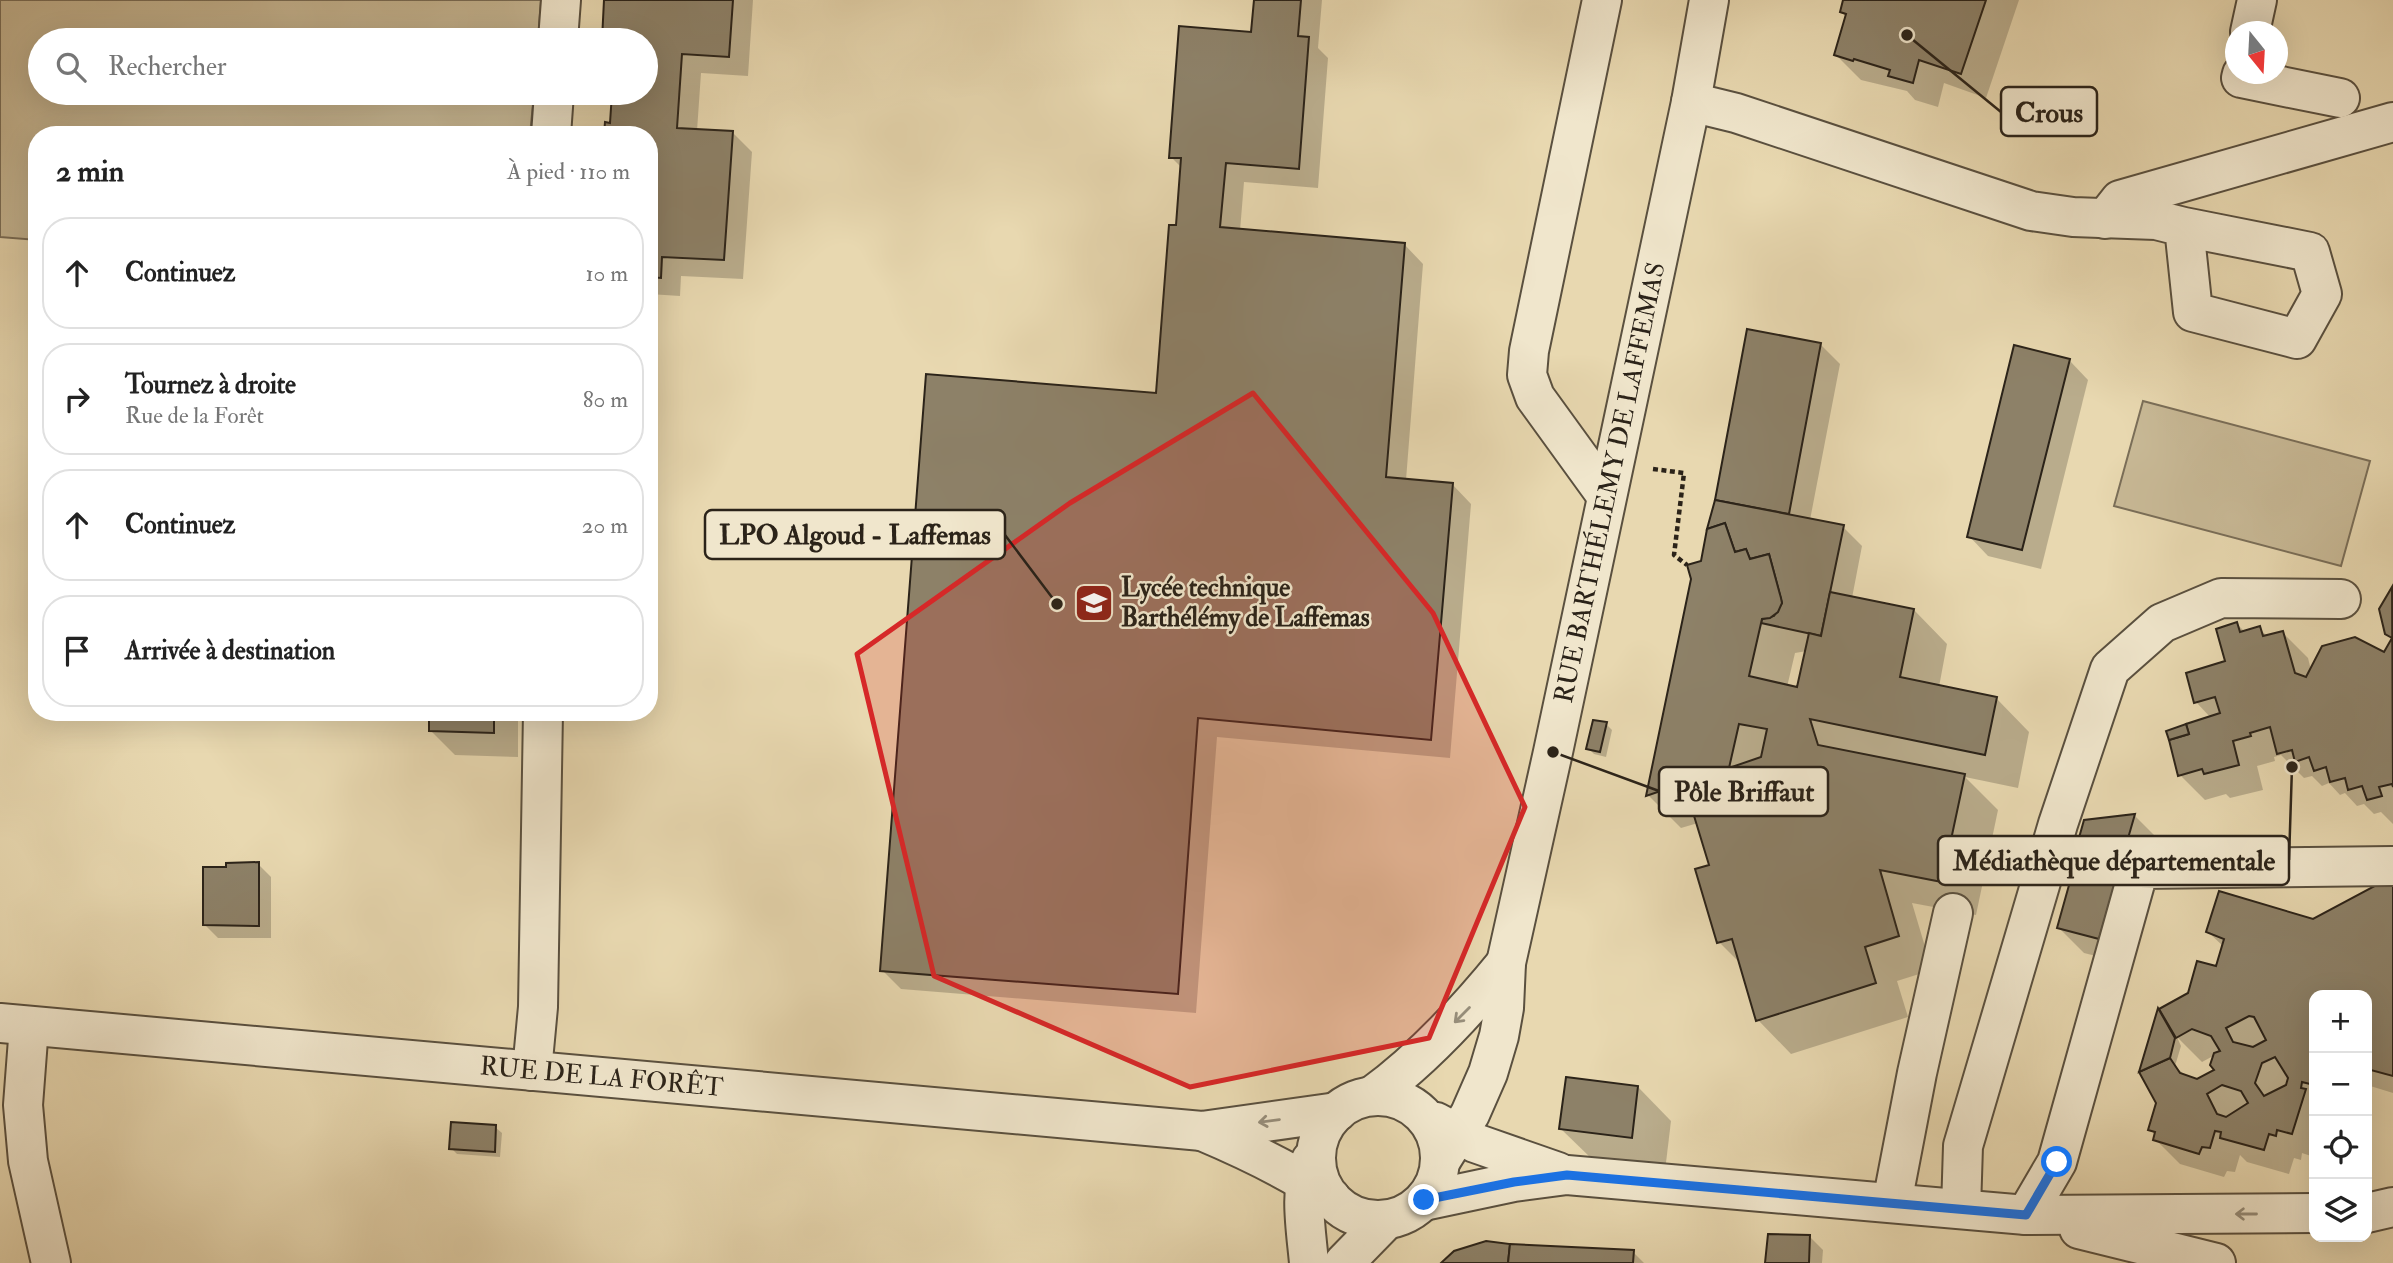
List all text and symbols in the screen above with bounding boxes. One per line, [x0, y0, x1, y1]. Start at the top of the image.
north arrow [2225, 21, 2288, 84]
search box [28, 28, 658, 105]
icon: search [52, 48, 90, 86]
text: Rechercher [108, 51, 227, 83]
callout: Crous [2001, 87, 2097, 136]
text: Crous [2015, 96, 2083, 131]
text: 2 min [56, 153, 124, 190]
text: À pied · 110 m [507, 157, 630, 186]
icon: ahead [58, 254, 96, 292]
text: Continuez [125, 257, 235, 289]
text: 10 m [585, 259, 628, 288]
street label: RUE BARTHÉLEMY DE LAFFEMAS [1548, 259, 1673, 706]
text: Tournez à droite [125, 369, 296, 401]
icon: right [58, 380, 96, 418]
text: 80 m [583, 385, 628, 414]
text: Rue de la Forêt [125, 401, 264, 430]
icon: ahead [58, 506, 96, 544]
text: Continuez [125, 509, 235, 541]
callout: LPO Algoud - Laffemas [705, 510, 1005, 559]
text: 20 m [582, 511, 628, 540]
text: LPO Algoud - Laffemas [719, 518, 991, 553]
place label: Lycée technique Barthélémy de Laffemas [1121, 572, 1370, 635]
school or university icon: Lycée technique Barthélémy de Laffemas [1073, 582, 1115, 624]
icon: arrive [58, 632, 96, 670]
text: Arrivée à destination [125, 635, 335, 667]
callout: Pôle Briffaut [1659, 767, 1828, 816]
text: Pôle Briffaut [1674, 775, 1814, 810]
callout: Médiathèque départementale [1938, 836, 2289, 885]
text: Médiathèque départementale [1952, 844, 2276, 879]
map controls [2309, 990, 2372, 1242]
button: + [2309, 990, 2372, 1053]
one-way arrow [1454, 1006, 1471, 1023]
street label: RUE DE LA FORÊT [478, 1050, 725, 1104]
button: − [2309, 1053, 2372, 1116]
one-way arrow [1258, 1115, 1281, 1128]
button: locate [2309, 1116, 2372, 1179]
route start [2041, 1146, 2072, 1177]
button: layers [2309, 1179, 2372, 1242]
route end [1408, 1184, 1439, 1215]
one-way arrow [2235, 1207, 2258, 1221]

